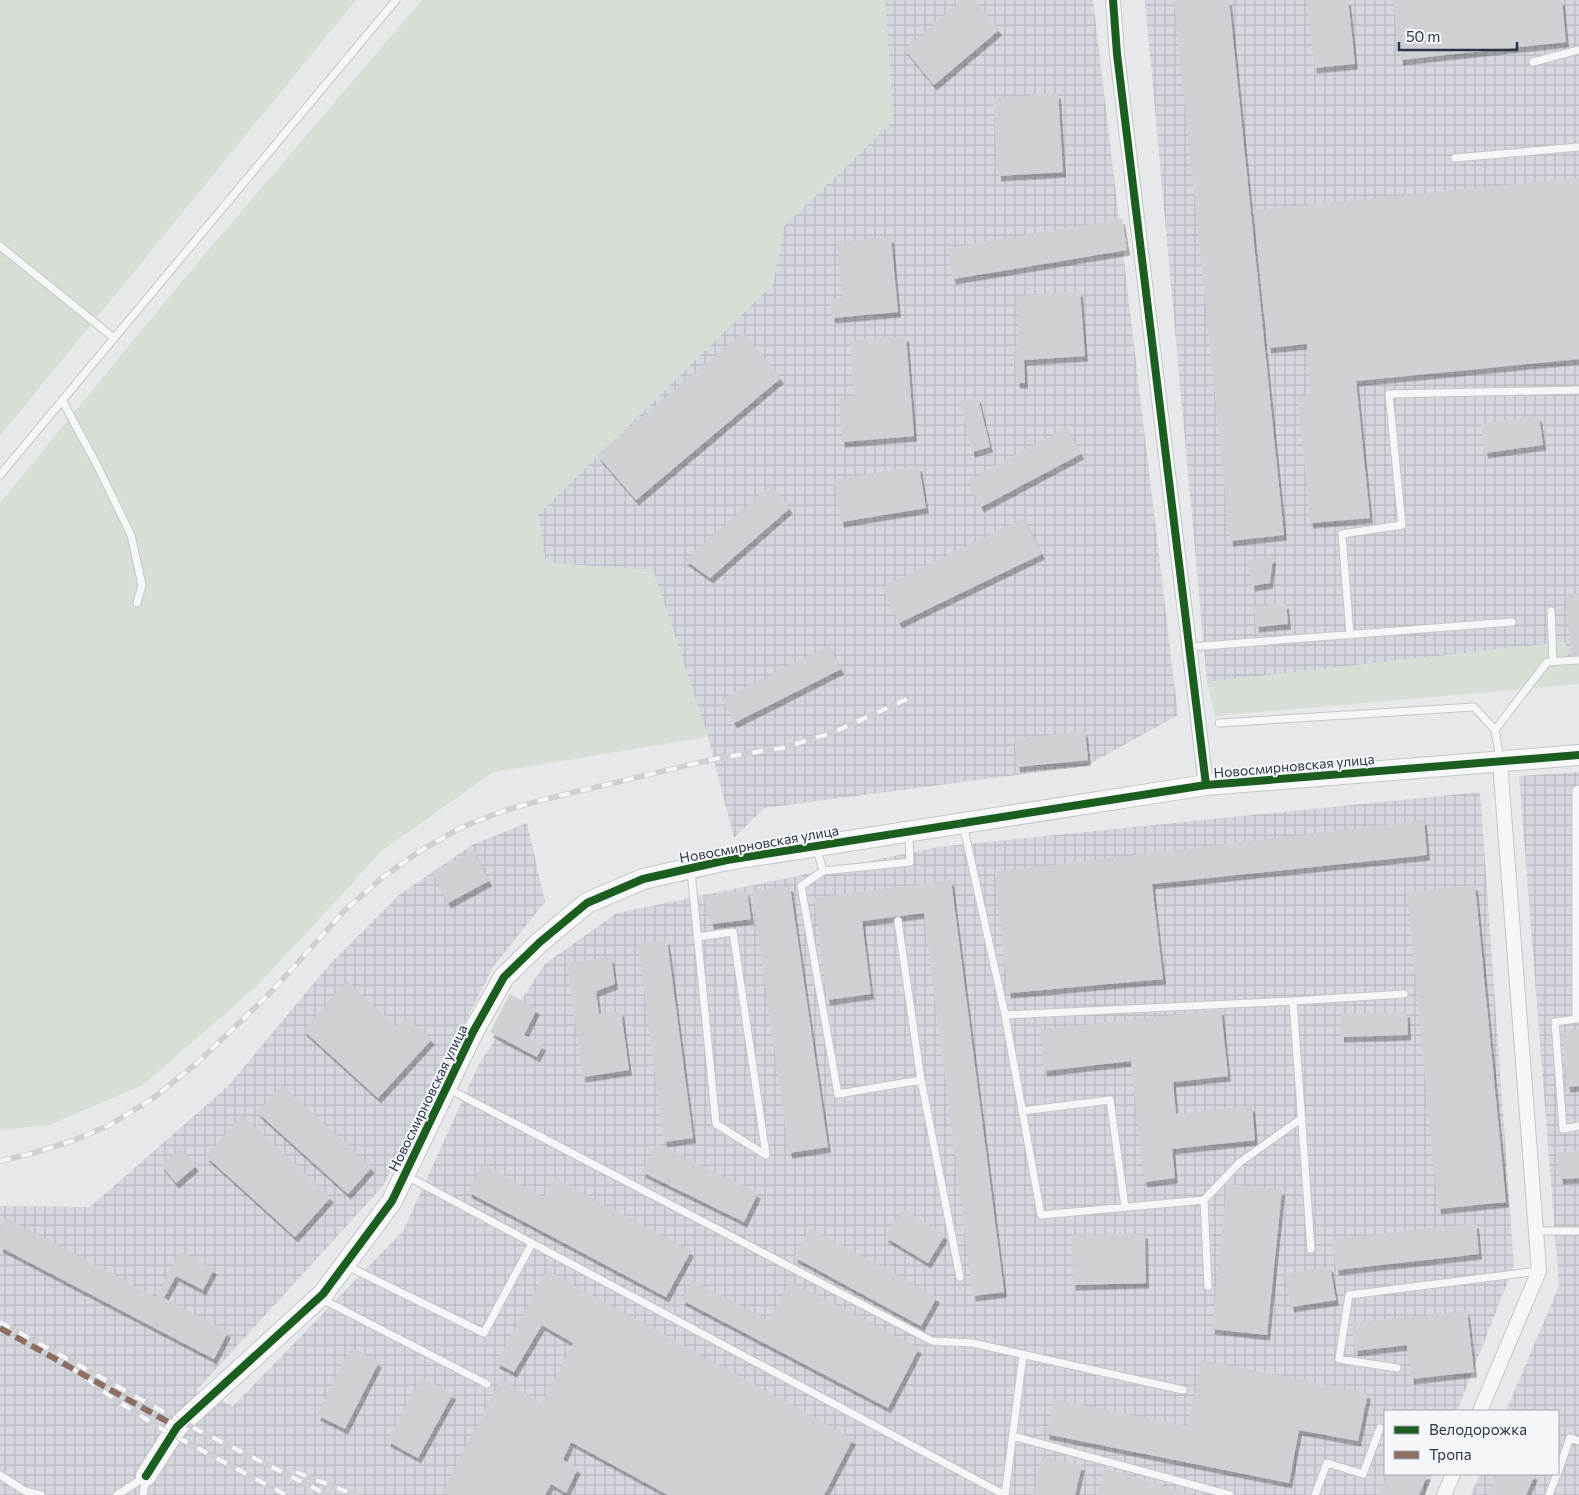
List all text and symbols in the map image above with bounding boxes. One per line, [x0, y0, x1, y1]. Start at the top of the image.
scale bar [1399, 20, 1516, 52]
text: 50 m [1406, 27, 1440, 45]
street label: Новосмирновская улица [1213, 750, 1375, 781]
street label: Новосмирновская улица [678, 821, 840, 866]
street label: Новосмирновская улица [385, 1021, 471, 1174]
legend [1384, 1410, 1559, 1475]
text: Велодорожка [1429, 1420, 1527, 1438]
text: Тропа [1429, 1445, 1471, 1463]

